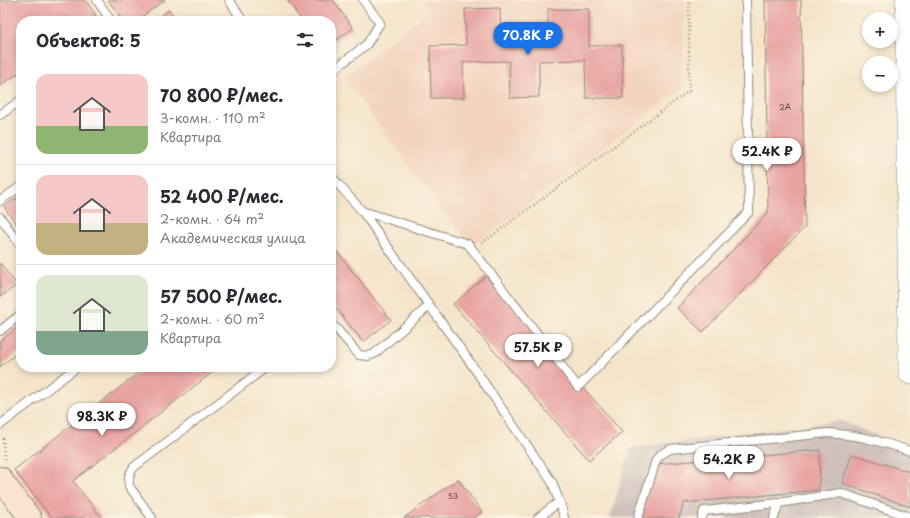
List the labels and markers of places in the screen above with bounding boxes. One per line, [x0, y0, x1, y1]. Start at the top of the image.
pin: 70.8K ₽ [491, 22, 565, 56]
pin: 52.4K ₽ [730, 138, 804, 172]
pin: 57.5K ₽ [501, 334, 575, 368]
pin: 98.3K ₽ [65, 403, 139, 437]
pin: 54.2K ₽ [692, 446, 766, 480]

